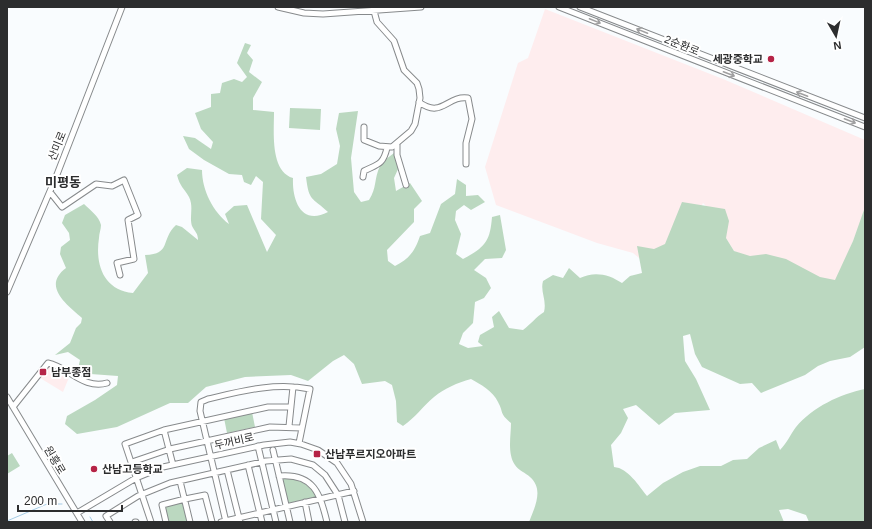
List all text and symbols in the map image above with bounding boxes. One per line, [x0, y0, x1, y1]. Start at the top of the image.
north arrow [816, 16, 856, 56]
one-way arrow [588, 18, 600, 26]
one-way arrow [637, 27, 649, 35]
street label: 2순환로 [663, 33, 701, 57]
text: N [833, 39, 842, 52]
place label: 세광중학교 [712, 53, 763, 65]
marker: 세광중학교 [766, 54, 776, 64]
one-way arrow [722, 71, 734, 79]
one-way arrow [797, 90, 809, 98]
one-way arrow [844, 118, 856, 126]
street label: 산미로 [46, 130, 68, 162]
district label: 미평동 [45, 175, 81, 190]
place label: 남부종점 [51, 366, 91, 378]
marker: 남부종점 [38, 367, 48, 377]
street label: 두꺼비로 [213, 431, 255, 451]
street label: 원흥로 [42, 444, 68, 476]
place label: 산남푸르지오아파트 [325, 448, 416, 460]
marker: 산남푸르지오아파트 [312, 449, 322, 459]
place label: 산남고등학교 [102, 463, 163, 475]
marker: 산남고등학교 [89, 464, 99, 474]
scale bar [18, 487, 122, 513]
text: 200 m [24, 494, 57, 508]

